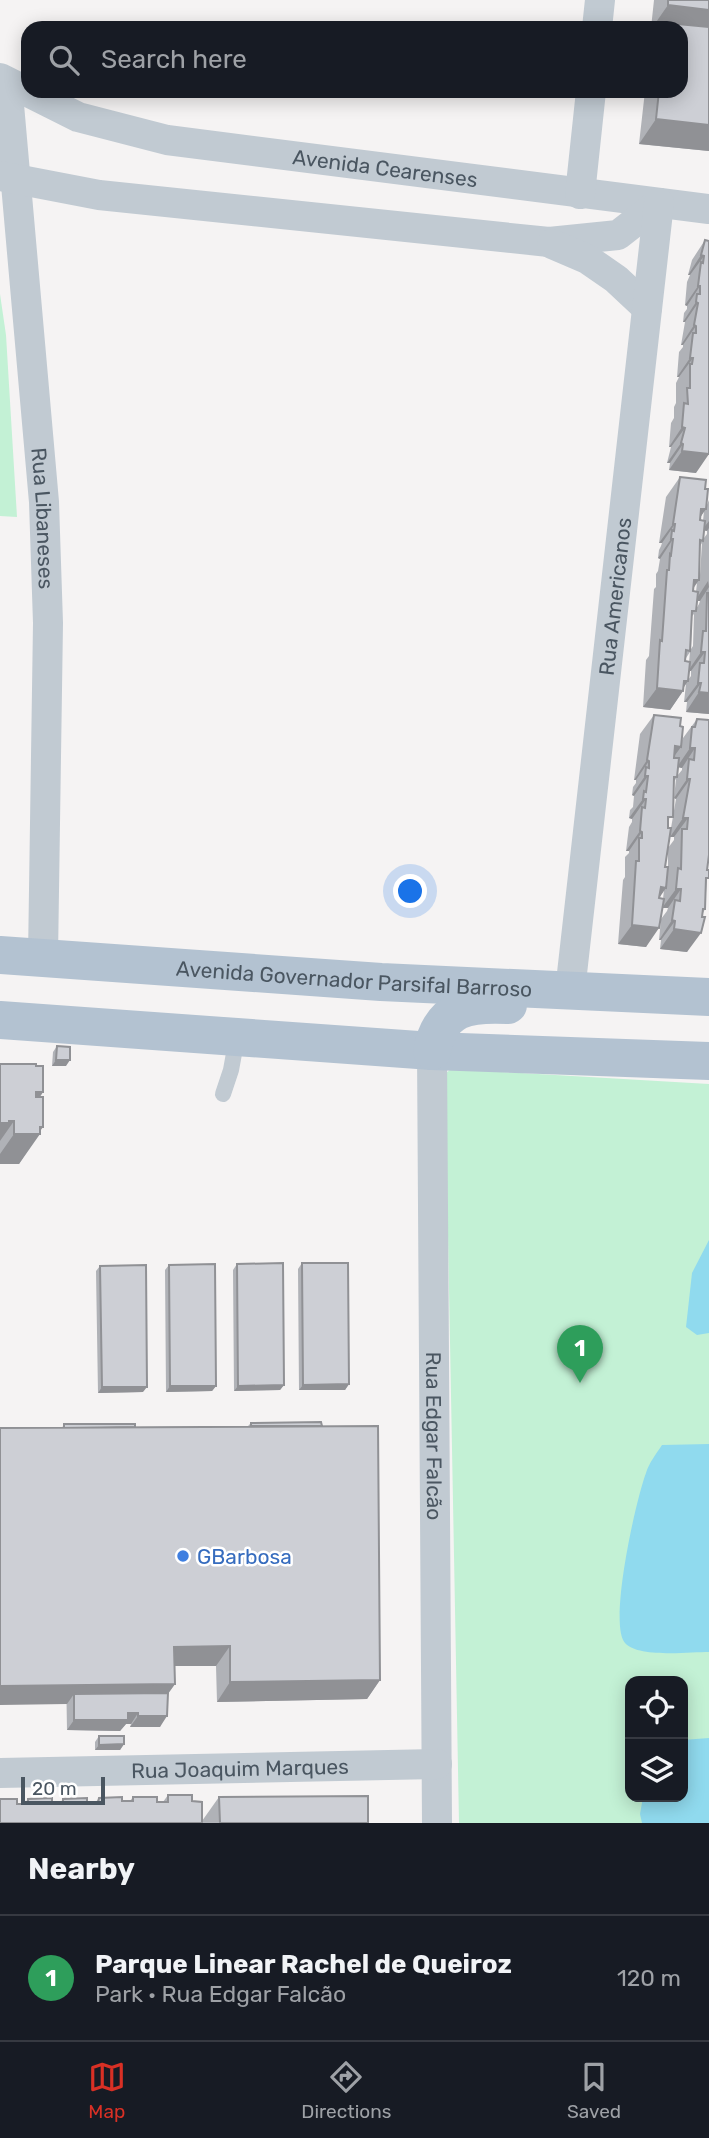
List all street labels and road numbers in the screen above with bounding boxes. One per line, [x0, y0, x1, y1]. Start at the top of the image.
street label: Avenida Cearenses [291, 144, 479, 192]
street label: Rua Libaneses [27, 447, 59, 590]
street label: Rua Americanos [593, 516, 636, 677]
street label: Avenida Governador Parsifal Barroso [175, 955, 533, 1001]
street label: Rua Edgar Falcão [421, 1352, 448, 1520]
street label: Rua Joaquim Marques [131, 1753, 349, 1783]

